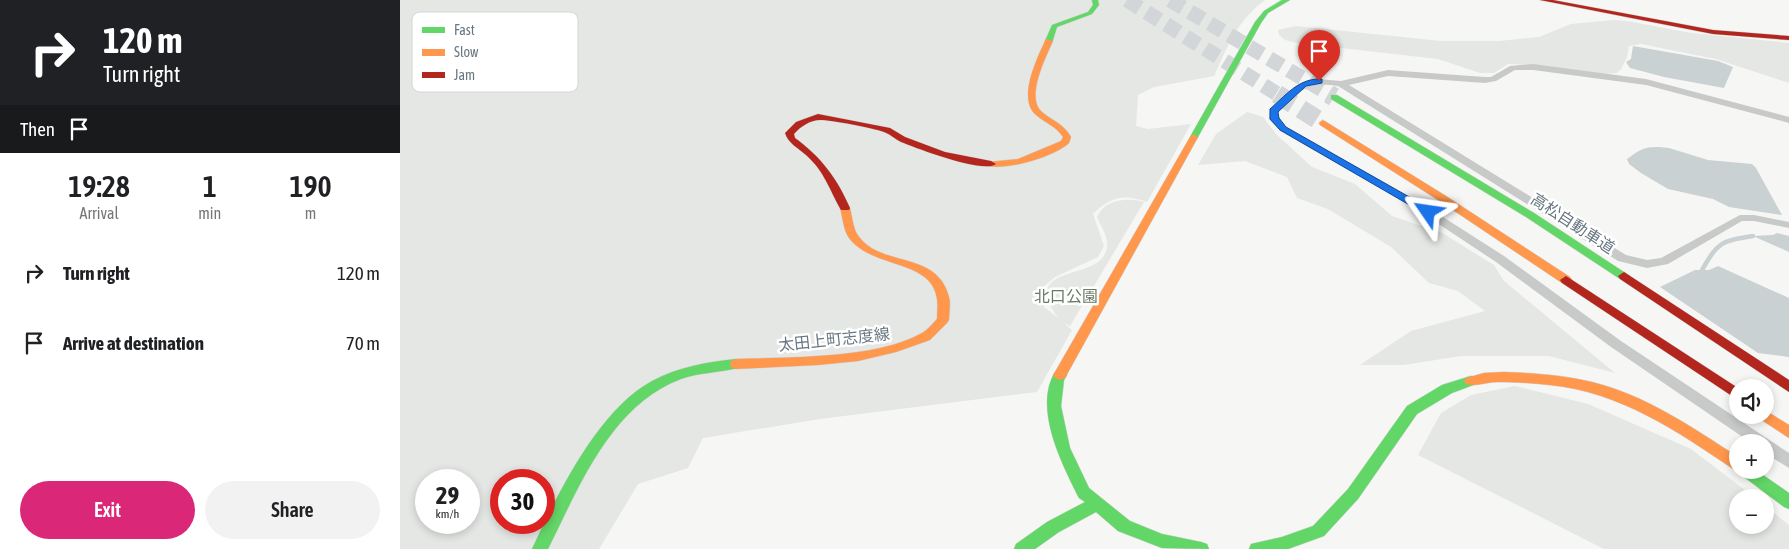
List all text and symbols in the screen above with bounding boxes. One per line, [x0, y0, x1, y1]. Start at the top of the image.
legend [412, 12, 578, 92]
icon: right [20, 20, 85, 85]
text: 120 m [103, 20, 182, 60]
text: Fast [454, 22, 475, 38]
pin [1298, 30, 1340, 81]
icon: arrive [1305, 37, 1333, 65]
text: Slow [454, 44, 479, 60]
text: Turn right [103, 61, 180, 87]
text: Jam [454, 67, 475, 83]
icon: arrive [65, 115, 93, 143]
text: Then [20, 118, 55, 140]
text: 19:28 [68, 169, 130, 203]
text: 1 [203, 169, 217, 203]
text: 190 [289, 169, 332, 203]
position arrow [1401, 185, 1453, 237]
street label: 高松自動車道 [1528, 189, 1618, 257]
text: Arrival [80, 204, 119, 222]
text: min [198, 204, 221, 222]
text: m [305, 204, 316, 222]
icon: right [20, 259, 48, 287]
text: Turn right [63, 262, 130, 284]
text: 120 m [337, 262, 380, 284]
park label: 北口公園 [1034, 287, 1098, 305]
street label: 太田上町志度線 [777, 324, 891, 354]
icon: arrive [20, 329, 48, 357]
text: Arrive at destination [63, 332, 204, 354]
text: 70 m [346, 332, 380, 354]
map controls [1729, 379, 1774, 534]
button: sound [1729, 379, 1774, 424]
button: + [1729, 434, 1774, 479]
speed limit sign: 30 [490, 469, 555, 534]
button: Exit [20, 481, 195, 539]
button: Share [205, 481, 380, 539]
text: 29 [436, 481, 459, 509]
button: − [1729, 489, 1774, 534]
text: km/h [436, 507, 459, 521]

